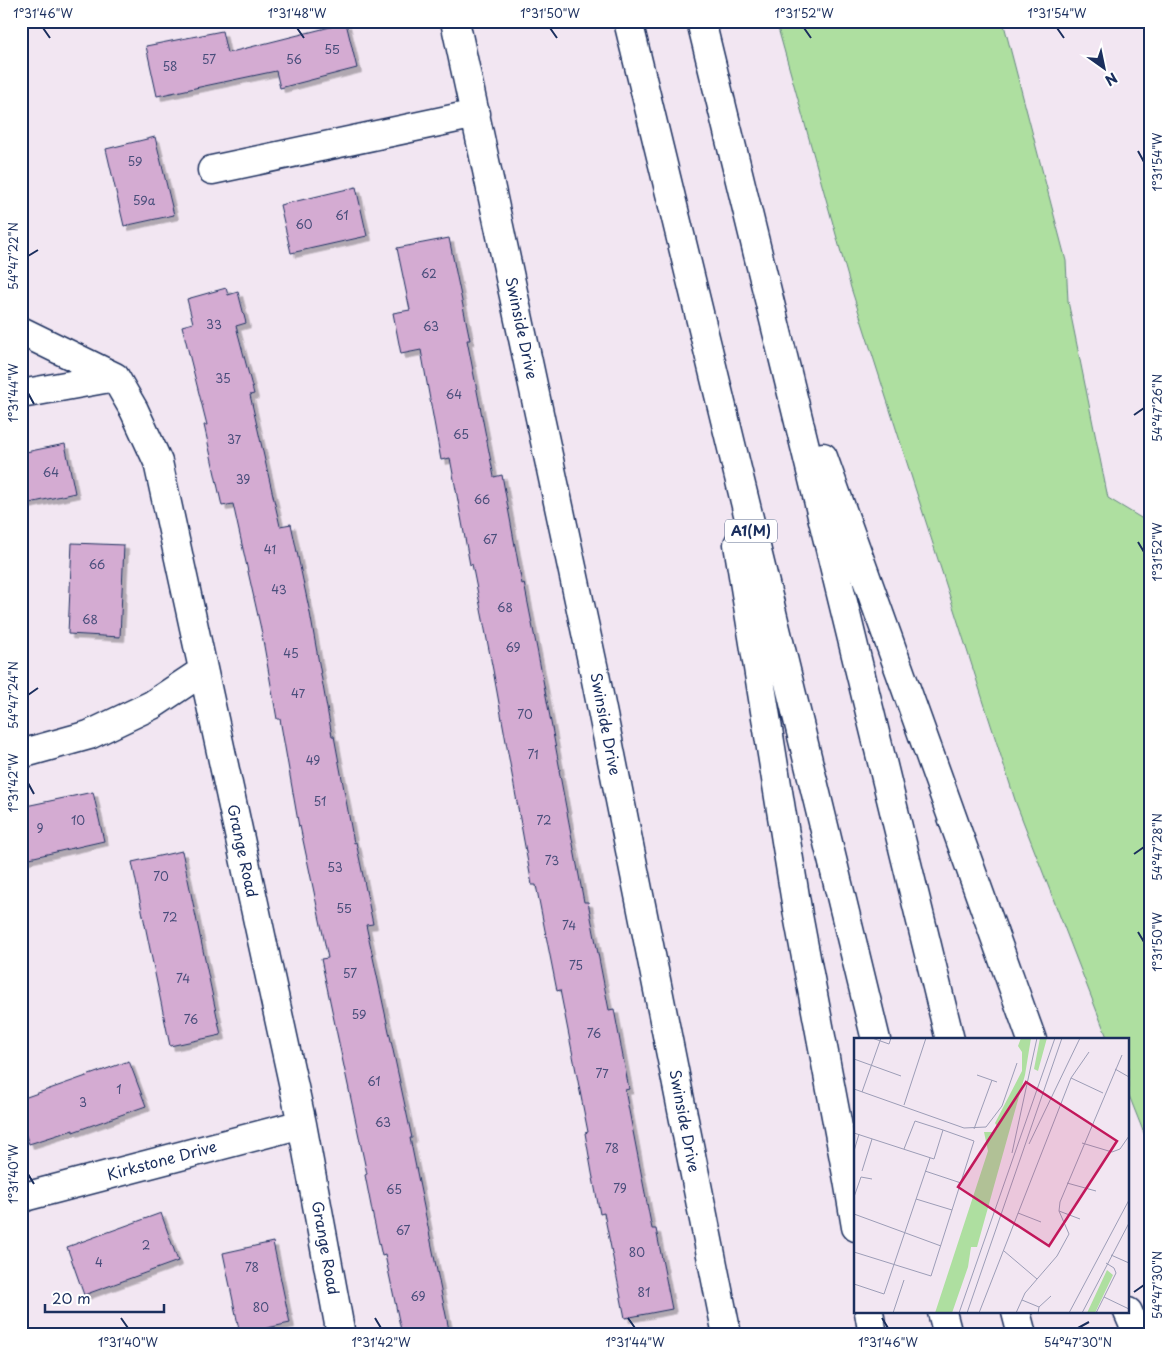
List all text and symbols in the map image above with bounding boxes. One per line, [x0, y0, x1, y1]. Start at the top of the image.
text: 1°31'46"W [13, 4, 73, 22]
text: 1°31'48"W [268, 4, 327, 22]
text: 1°31'50"W [520, 4, 580, 22]
text: 1°31'52"W [775, 4, 834, 22]
text: 1°31'54"W [1028, 4, 1087, 22]
house number: 55 [324, 40, 340, 58]
north arrow [1080, 42, 1130, 92]
house number: 57 [202, 50, 216, 68]
house number: 56 [286, 50, 302, 68]
house number: 58 [162, 57, 178, 75]
text: N [1101, 67, 1122, 91]
text: 1°31'54"W [1148, 132, 1166, 191]
house number: 59 [128, 152, 142, 170]
house number: 59a [133, 191, 156, 209]
house number: 61 [335, 206, 349, 224]
house number: 60 [295, 215, 313, 233]
text: 54°47'22"N [4, 222, 22, 290]
house number: 62 [421, 264, 437, 282]
street label: Swinside Drive [500, 274, 545, 381]
house number: 33 [206, 315, 222, 333]
house number: 63 [423, 317, 439, 335]
text: 1°31'44"W [4, 363, 22, 423]
house number: 35 [215, 369, 231, 387]
text: 54°47'26"N [1148, 374, 1166, 442]
house number: 64 [446, 385, 462, 403]
house number: 65 [453, 425, 469, 443]
house number: 37 [227, 430, 242, 448]
house number: 64 [43, 463, 59, 481]
house number: 39 [236, 470, 250, 488]
house number: 66 [474, 490, 490, 508]
road number: A1(M) [725, 520, 777, 542]
text: 1°31'52"W [1148, 522, 1166, 582]
house number: 67 [483, 530, 498, 548]
house number: 41 [264, 540, 276, 558]
house number: 66 [89, 555, 105, 573]
house number: 43 [271, 580, 287, 598]
house number: 68 [497, 598, 513, 616]
house number: 68 [82, 610, 98, 628]
house number: 69 [505, 638, 521, 656]
house number: 45 [283, 644, 299, 662]
text: 54°47'24"N [4, 661, 22, 729]
street label: Swinside Drive [585, 670, 628, 777]
house number: 47 [291, 684, 306, 702]
house number: 70 [517, 705, 533, 723]
house number: 71 [527, 745, 539, 763]
house number: 49 [306, 751, 320, 769]
text: 1°31'42"W [4, 753, 22, 813]
house number: 51 [314, 792, 326, 810]
street label: Grange Road [222, 802, 265, 899]
house number: 10 [71, 811, 85, 829]
house number: 72 [536, 811, 552, 829]
text: 54°47'28"N [1148, 813, 1166, 881]
house number: 9 [36, 819, 44, 837]
house number: 73 [545, 851, 559, 869]
house number: 53 [327, 858, 343, 876]
house number: 70 [153, 867, 169, 885]
house number: 55 [336, 899, 352, 917]
house number: 72 [162, 908, 178, 926]
text: 1°31'50"W [1148, 912, 1166, 972]
house number: 74 [562, 916, 576, 934]
house number: 75 [569, 956, 583, 974]
house number: 57 [343, 964, 357, 982]
house number: 74 [176, 969, 190, 987]
house number: 59 [352, 1005, 366, 1023]
house number: 76 [184, 1010, 198, 1028]
house number: 76 [587, 1024, 601, 1042]
inset map [854, 1038, 1130, 1314]
house number: 77 [595, 1064, 609, 1082]
street label: Swinside Drive [664, 1067, 707, 1174]
house number: 61 [367, 1072, 381, 1090]
house number: 1 [116, 1080, 122, 1098]
house number: 3 [79, 1093, 87, 1111]
house number: 63 [375, 1113, 391, 1131]
street label: Kirkstone Drive [104, 1134, 219, 1185]
house number: 78 [605, 1139, 619, 1157]
text: 1°31'40"W [4, 1143, 22, 1204]
house number: 79 [613, 1179, 627, 1197]
house number: 65 [386, 1180, 402, 1198]
street label: Grange Road [307, 1199, 346, 1296]
house number: 67 [396, 1221, 411, 1239]
house number: 2 [142, 1236, 150, 1254]
house number: 80 [629, 1243, 645, 1261]
text: 54°47'30"N [1148, 1251, 1166, 1319]
house number: 4 [95, 1253, 103, 1271]
house number: 78 [245, 1258, 259, 1276]
scale bar [45, 1281, 164, 1313]
house number: 81 [638, 1283, 650, 1301]
text: 20 m [52, 1286, 91, 1309]
house number: 69 [410, 1287, 426, 1305]
house number: 80 [253, 1298, 269, 1316]
text: 1°31'40"W [98, 1333, 159, 1351]
text: 1°31'42"W [351, 1333, 411, 1351]
text: 1°31'44"W [605, 1333, 665, 1351]
text: 1°31'46"W [858, 1333, 918, 1351]
text: 54°47'30"N [1044, 1333, 1112, 1351]

